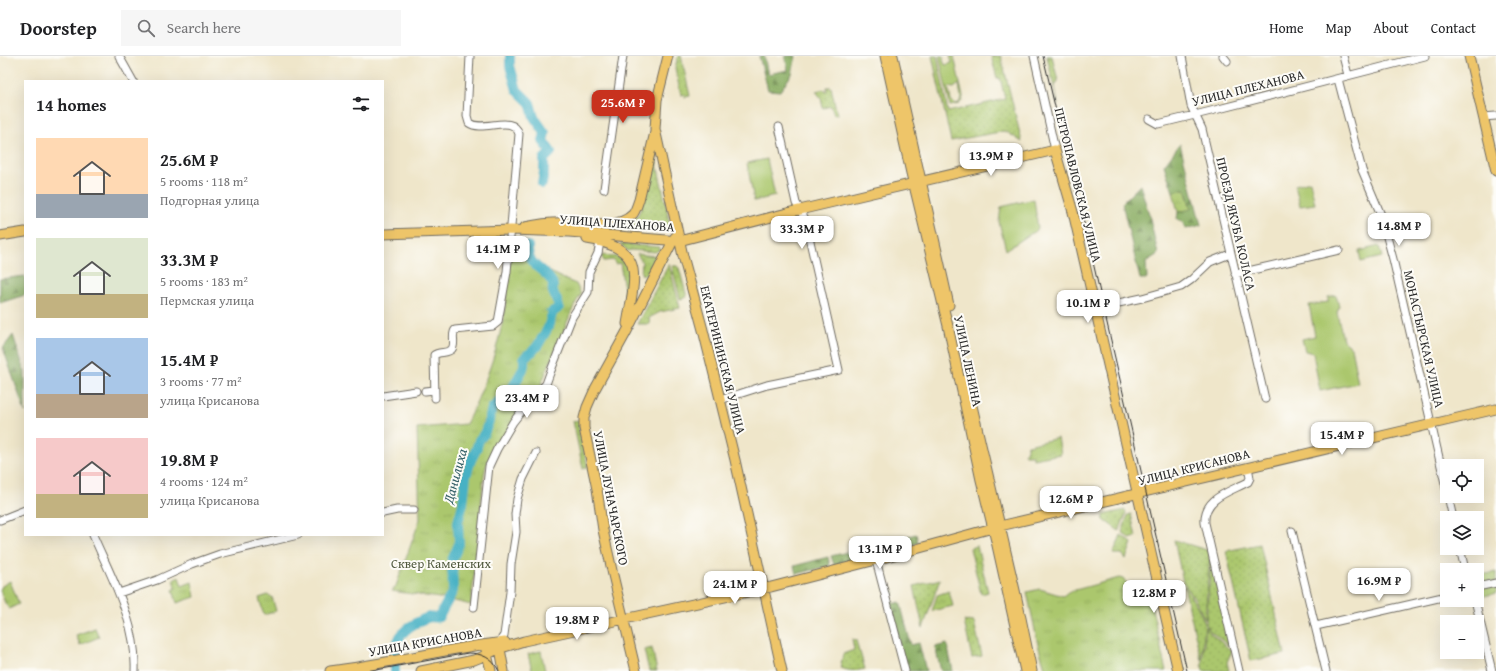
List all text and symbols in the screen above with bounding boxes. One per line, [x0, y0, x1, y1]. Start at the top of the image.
search box [121, 10, 401, 46]
text: Doorstep [20, 14, 97, 42]
icon: search [135, 17, 157, 39]
text: Search here [167, 17, 241, 38]
text: Home [1269, 18, 1304, 38]
text: Map [1326, 18, 1351, 38]
text: About [1373, 18, 1409, 38]
text: Contact [1431, 18, 1476, 38]
street label: УЛИЦА ПЛЕХАНОВА [1190, 65, 1306, 111]
pin: 25.6M ₽ [586, 90, 660, 124]
text: 14 homes [36, 92, 107, 117]
icon: filters [350, 93, 372, 115]
text: 25.6M ₽ [601, 93, 645, 112]
street label: ПЕТРОПАВЛОВСКАЯ УЛИЦА [1050, 106, 1106, 264]
pin: 13.9M ₽ [954, 143, 1028, 177]
text: 13.9M ₽ [969, 146, 1013, 165]
text: 25.6M ₽ [160, 147, 218, 172]
icon: home [68, 154, 116, 202]
street label: ПРОЕЗД ЯКУБА КОЛАСА [1211, 155, 1261, 293]
text: 5 rooms · 118 m² [160, 172, 248, 191]
text: Подгорная улица [160, 191, 260, 210]
street label: УЛИЦА ПЛЕХАНОВА [559, 210, 675, 236]
pin: 14.8M ₽ [1362, 213, 1436, 247]
pin: 33.3M ₽ [765, 216, 839, 250]
text: 14.8M ₽ [1377, 216, 1421, 235]
text: 33.3M ₽ [780, 219, 824, 238]
pin: 14.1M ₽ [461, 236, 535, 270]
text: 14.1M ₽ [476, 239, 520, 258]
text: 33.3M ₽ [160, 247, 218, 272]
icon: home [68, 254, 116, 302]
street label: МОНАСТЫРСКАЯ УЛИЦА [1399, 268, 1449, 410]
text: 5 rooms · 183 m² [160, 272, 248, 291]
street label: ЕКАТЕРИНИНСКАЯ УЛИЦА [695, 284, 751, 436]
pin: 10.1M ₽ [1051, 290, 1125, 324]
text: Пермская улица [160, 291, 254, 310]
text: 10.1M ₽ [1066, 293, 1110, 312]
street label: УЛИЦА ЛЕНИНА [949, 314, 987, 408]
text: 15.4M ₽ [160, 347, 218, 372]
icon: home [68, 354, 116, 402]
text: 3 rooms · 77 m² [160, 372, 242, 391]
pin: 23.4M ₽ [490, 385, 564, 419]
text: 23.4M ₽ [505, 388, 549, 407]
text: улица Крисанова [160, 391, 259, 410]
pin: 15.4M ₽ [1305, 422, 1379, 456]
text: 15.4M ₽ [1320, 425, 1364, 444]
street label: УЛИЦА ЛУНАЧАРСКОГО [589, 429, 633, 567]
street label: УЛИЦА КРИСАНОВА [1136, 444, 1252, 490]
water label: Данилиха [438, 446, 472, 507]
text: 19.8M ₽ [160, 447, 218, 472]
icon: home [68, 454, 116, 502]
map controls [1440, 459, 1484, 659]
button: locate [1440, 459, 1484, 503]
text: 4 rooms · 124 m² [160, 472, 248, 491]
pin: 12.6M ₽ [1034, 486, 1108, 520]
text: 12.6M ₽ [1049, 489, 1093, 508]
text: улица Крисанова [160, 491, 259, 510]
button: layers [1440, 511, 1484, 555]
pin: 13.1M ₽ [843, 536, 917, 570]
text: 13.1M ₽ [858, 539, 902, 558]
park label: Сквер Каменских [391, 554, 491, 573]
button: + [1440, 563, 1484, 607]
pin: 16.9M ₽ [1342, 568, 1416, 602]
pin: 24.1M ₽ [698, 571, 772, 605]
text: 16.9M ₽ [1357, 571, 1401, 590]
text: 24.1M ₽ [713, 574, 757, 593]
pin: 12.8M ₽ [1117, 580, 1191, 614]
text: 12.8M ₽ [1132, 583, 1176, 602]
pin: 19.8M ₽ [540, 607, 614, 641]
text: 19.8M ₽ [555, 610, 599, 629]
button: − [1440, 615, 1484, 659]
street label: УЛИЦА КРИСАНОВА [367, 623, 483, 661]

